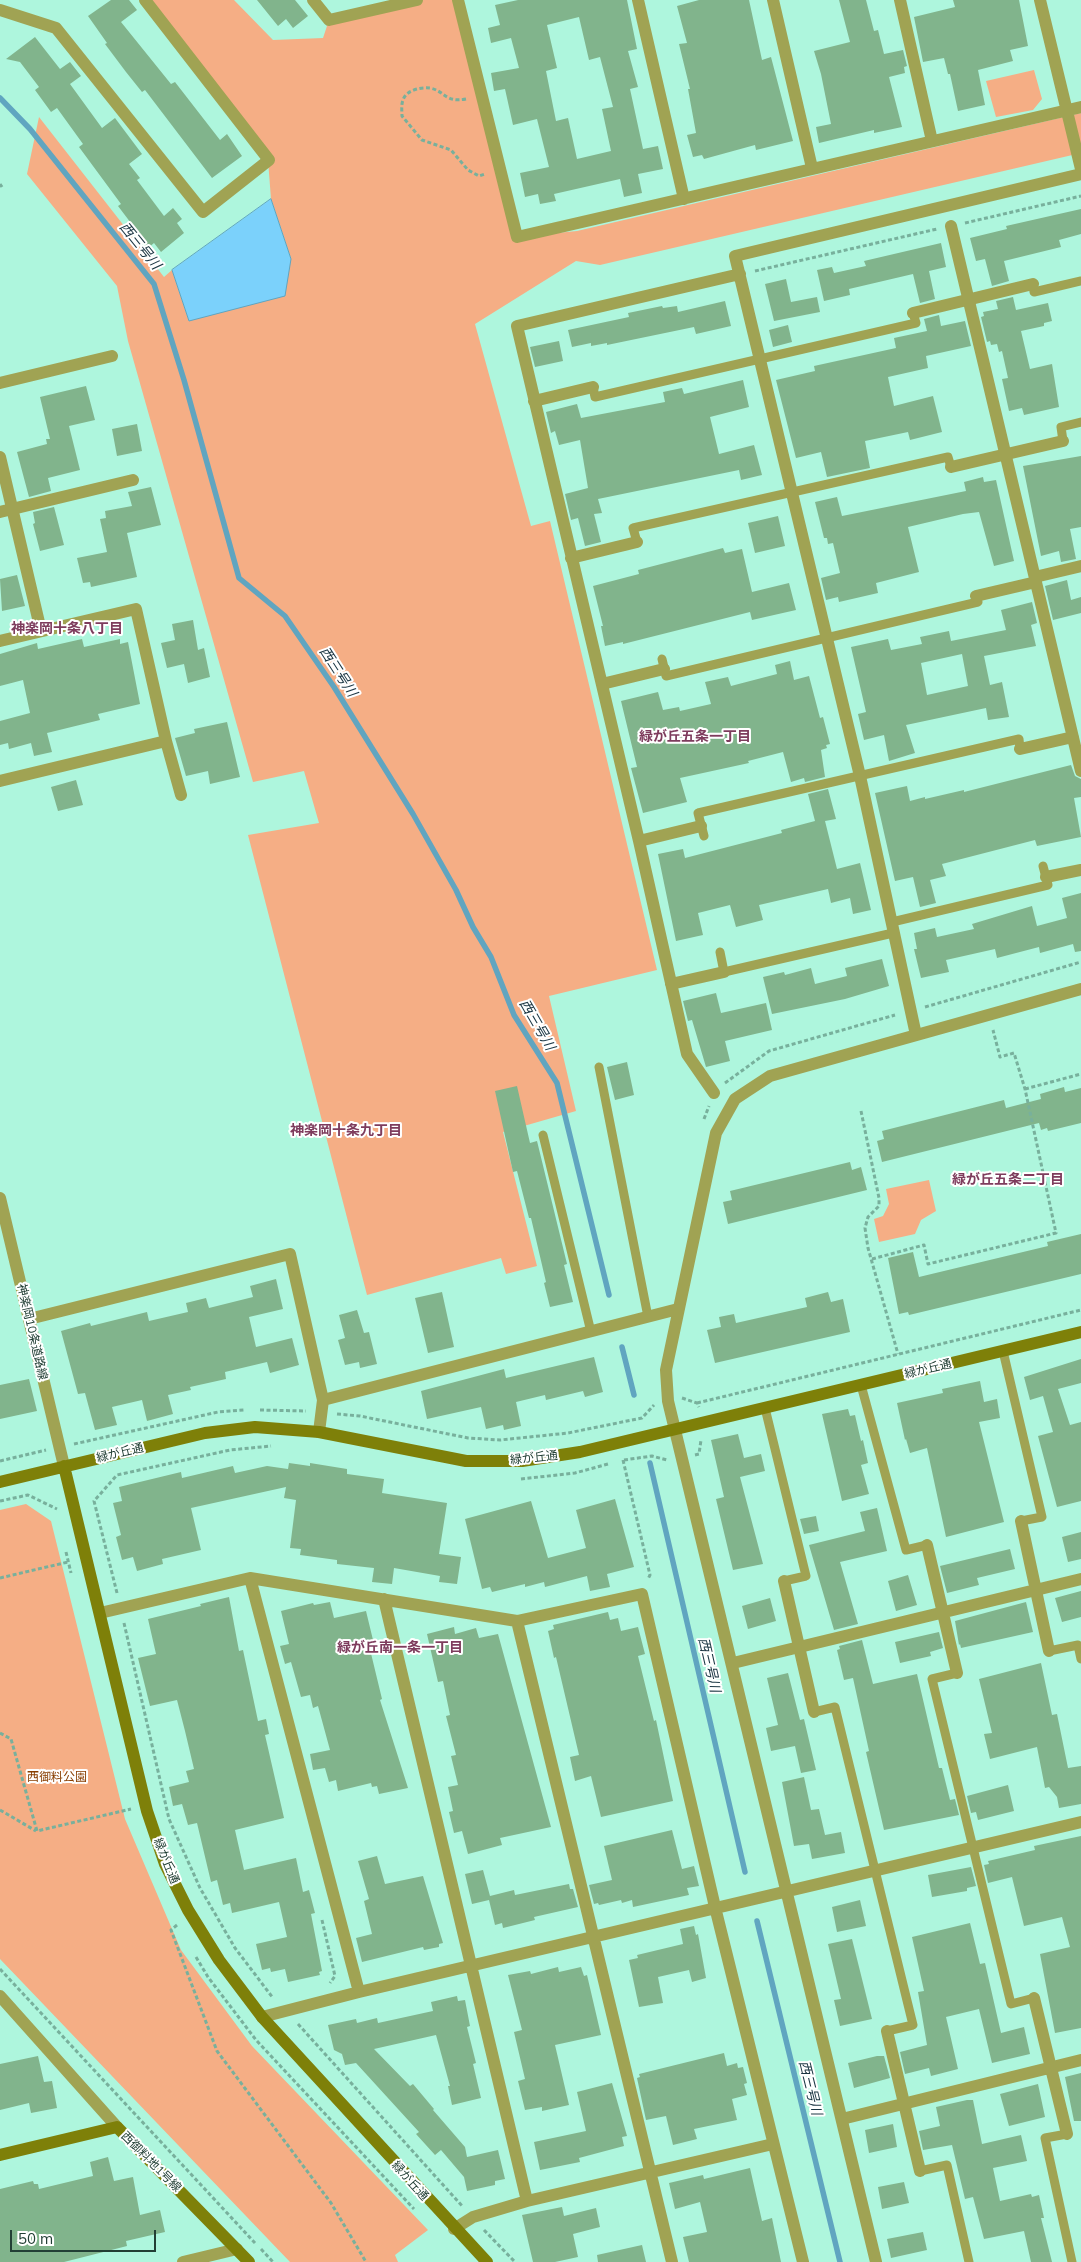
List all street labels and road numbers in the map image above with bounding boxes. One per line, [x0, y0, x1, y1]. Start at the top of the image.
street label: 神楽岡10条道路線 [14, 1282, 50, 1382]
street label: 緑が丘通 [903, 1357, 953, 1381]
street label: 緑が丘通 [95, 1441, 145, 1465]
street label: 緑が丘通 [509, 1448, 559, 1468]
street label: 緑が丘通 [150, 1836, 182, 1886]
street label: 西御料地1号線 [118, 2129, 184, 2195]
street label: 緑が丘通 [389, 2158, 431, 2204]

